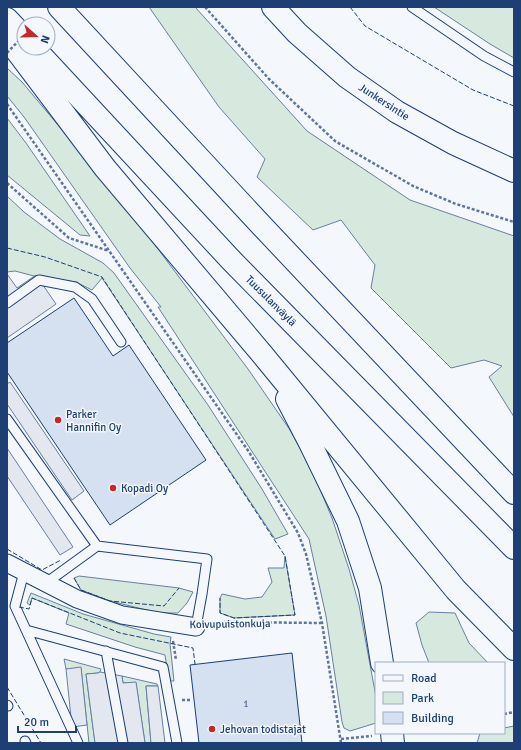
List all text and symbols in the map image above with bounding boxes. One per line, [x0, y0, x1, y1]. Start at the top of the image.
north arrow [16, 16, 56, 56]
text: N [38, 33, 52, 45]
street label: Junkersintie [356, 81, 412, 123]
street label: Tuusulanväylä [243, 273, 299, 329]
place label: Parker Hannifin Oy [66, 408, 122, 434]
marker: Parker Hannifin Oy [53, 415, 63, 425]
place label: Kopadi Oy [121, 482, 169, 495]
marker: Kopadi Oy [108, 483, 118, 493]
street label: Koivupuistonkuja [189, 617, 271, 631]
legend [375, 662, 505, 734]
text: Road [411, 671, 437, 686]
text: Park [411, 691, 434, 706]
house number: 1 [244, 699, 249, 710]
scale bar [18, 708, 76, 734]
text: Building [411, 711, 454, 726]
text: 20 m [24, 715, 49, 730]
place label: Jehovan todistajat [220, 723, 306, 736]
marker: Jehovan todistajat [207, 724, 217, 734]

